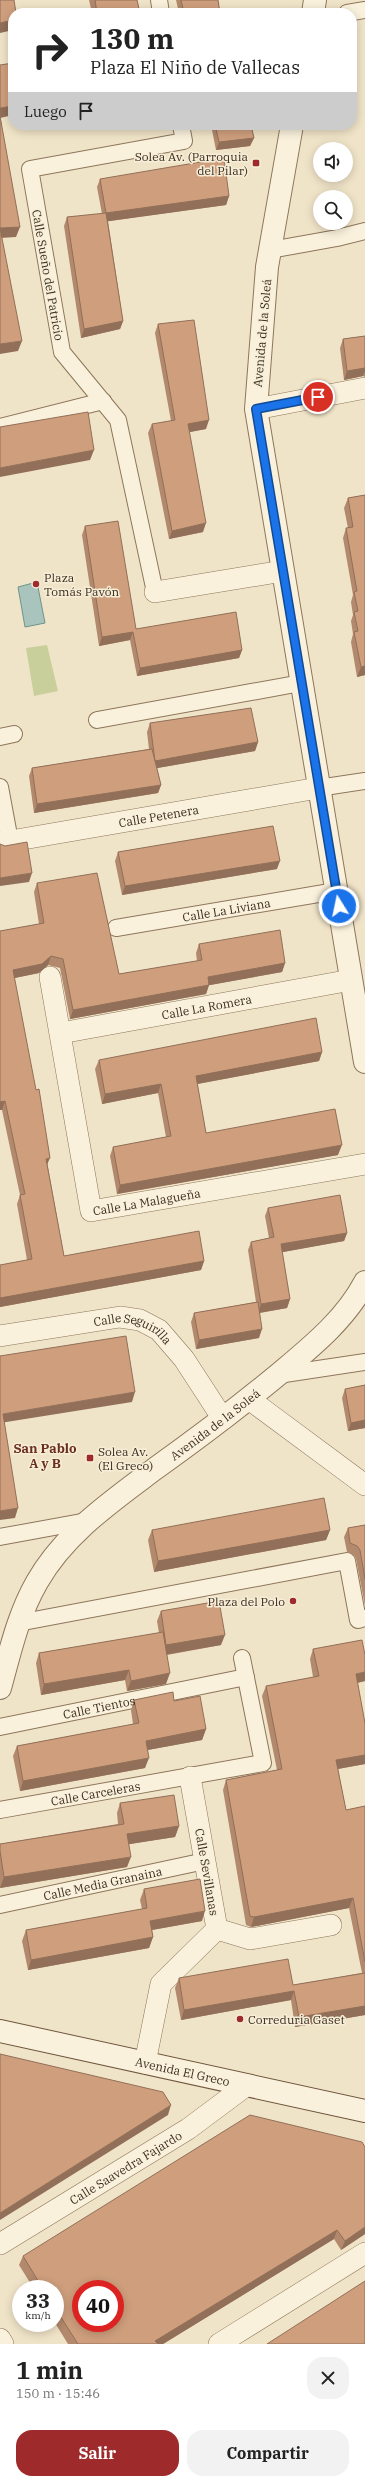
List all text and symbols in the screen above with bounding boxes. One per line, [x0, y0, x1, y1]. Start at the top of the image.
text: 130 m [90, 20, 174, 57]
icon: right [24, 24, 76, 76]
text: Plaza El Niño de Vallecas [90, 56, 300, 79]
icon: arrive [75, 100, 97, 122]
text: Luego [24, 102, 67, 121]
map controls [313, 142, 353, 230]
button: sound [313, 142, 353, 182]
place label: Solea Av. (Parroquia del Pilar) [135, 149, 248, 178]
marker: Solea Av. (Parroquia del Pilar) [251, 158, 261, 168]
button: search [313, 190, 353, 230]
street label: Calle Sueño del Patricio [29, 208, 67, 342]
street label: Avenida de la Soleá [250, 278, 274, 388]
pin [301, 380, 335, 414]
icon: arrive [307, 386, 329, 408]
place label: Plaza Tomás Pavón [44, 570, 119, 599]
marker: Plaza Tomás Pavón [31, 579, 41, 589]
street label: Calle Petenera [117, 801, 200, 830]
position arrow [318, 885, 360, 927]
street label: Calle La Liviana [181, 895, 272, 924]
street label: Calle La Romera [160, 991, 253, 1022]
street label: Calle La Malagueña [92, 1185, 202, 1218]
street label: Calle Seguirilla [92, 1309, 176, 1348]
street label: Avenida de la Soleá [167, 1385, 263, 1463]
district label: San Pablo A y B [13, 1440, 77, 1472]
place label: Solea Av. (El Greco) [98, 1444, 153, 1473]
marker: Solea Av. (El Greco) [85, 1453, 95, 1463]
place label: Plaza del Polo [207, 1594, 285, 1609]
marker: Plaza del Polo [288, 1596, 298, 1606]
street label: Calle Tientos [62, 1692, 137, 1722]
street label: Calle Carceleras [50, 1778, 142, 1808]
street label: Calle Sevillanas [192, 1827, 222, 1917]
street label: Calle Media Granaina [42, 1863, 164, 1903]
place label: Correduria Gaset [248, 2012, 345, 2027]
marker: Correduria Gaset [235, 2014, 245, 2024]
street label: Avenida El Greco [134, 2053, 231, 2089]
street label: Calle Saavedra Fajardo [67, 2127, 184, 2207]
speed limit sign: 40 [72, 2280, 124, 2332]
text: 33 [26, 2287, 50, 2314]
text: km/h [25, 2309, 51, 2322]
text: 1 min [16, 2354, 83, 2386]
button: close [307, 2357, 349, 2399]
text: 150 m · 15:46 [16, 2385, 100, 2402]
button: Salir [16, 2430, 179, 2476]
button: Compartir [187, 2430, 349, 2476]

